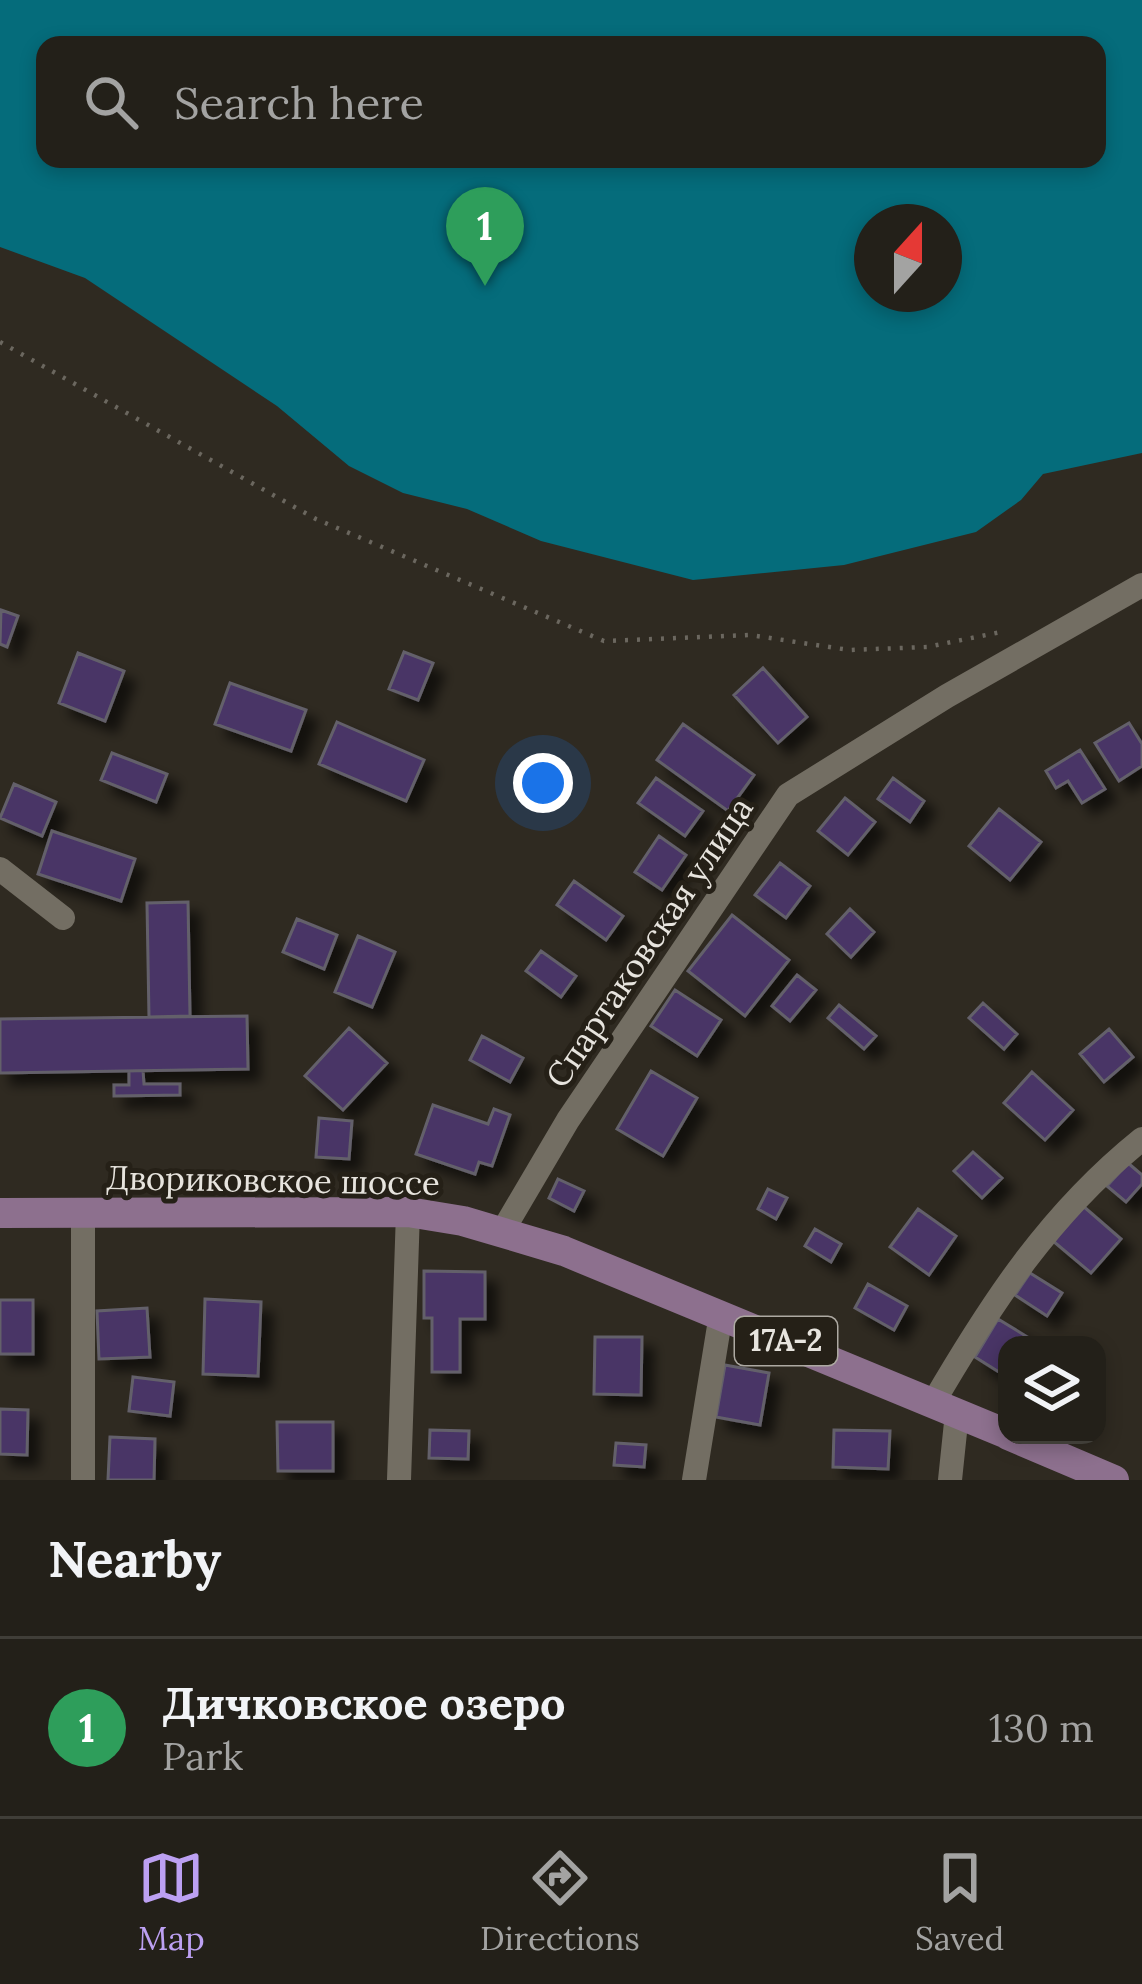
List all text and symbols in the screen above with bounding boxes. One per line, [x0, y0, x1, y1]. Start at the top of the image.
search box [36, 36, 1106, 168]
icon: search [78, 69, 144, 135]
text: Search here [174, 74, 424, 131]
pin: 1 [446, 187, 524, 286]
north arrow [854, 204, 962, 312]
your location [513, 753, 573, 813]
street label: Спартаковская улица [536, 789, 762, 1095]
street label: Двориковское шоссе [106, 1156, 440, 1204]
road number: 17А-2 [735, 1317, 837, 1365]
map controls [998, 1336, 1106, 1444]
button: layers [998, 1336, 1106, 1444]
text: Nearby [48, 1526, 221, 1591]
text: Дичковское озеро [162, 1674, 565, 1731]
text: 1 [79, 1703, 95, 1753]
text: 130 m [989, 1703, 1094, 1753]
text: Park [162, 1731, 243, 1781]
tab: Map [138, 1845, 205, 1959]
tab: Directions [480, 1845, 640, 1959]
tab: Saved [915, 1845, 1004, 1959]

